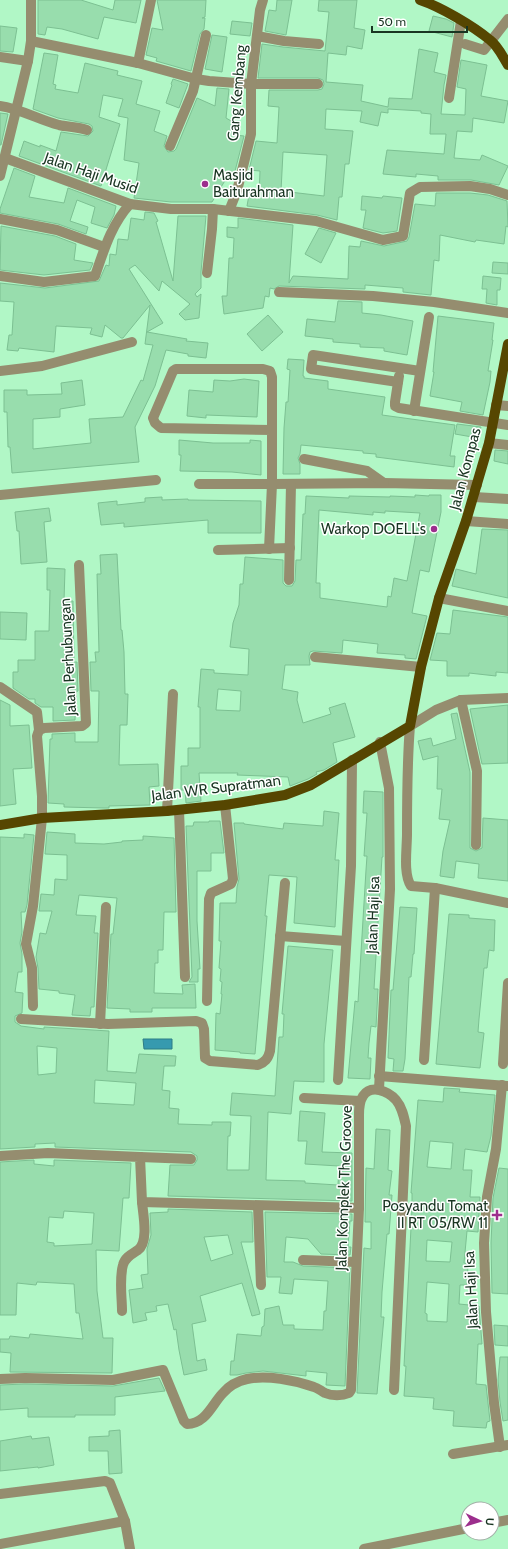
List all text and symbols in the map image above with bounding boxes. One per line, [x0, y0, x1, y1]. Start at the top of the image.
scale bar [372, 8, 467, 34]
text: 50 m [378, 14, 406, 29]
street label: Gang Kembang [224, 44, 250, 142]
street label: Jalan Haji Musid [41, 148, 140, 198]
place label: Masjid Baiturahman [213, 166, 294, 201]
marker: Masjid Baiturahman [200, 179, 210, 189]
street label: Jalan Kompas [445, 426, 485, 513]
place label: Warkop DOELL's [321, 520, 426, 538]
marker: Warkop DOELL's [429, 524, 439, 534]
street label: Jalan Perhubungan [56, 598, 80, 717]
street label: Jalan WR Supratman [149, 771, 282, 805]
street label: Jalan Haji Isa [363, 875, 383, 955]
street label: Jalan Komplek The Groove [332, 1105, 356, 1272]
place label: Posyandu Tomat II RT 05/RW 11 [382, 1197, 488, 1232]
marker: Posyandu Tomat II RT 05/RW 11 [491, 1209, 503, 1221]
street label: Jalan Haji Isa [460, 1250, 482, 1330]
north arrow [460, 1501, 500, 1541]
text: U [483, 1517, 497, 1526]

